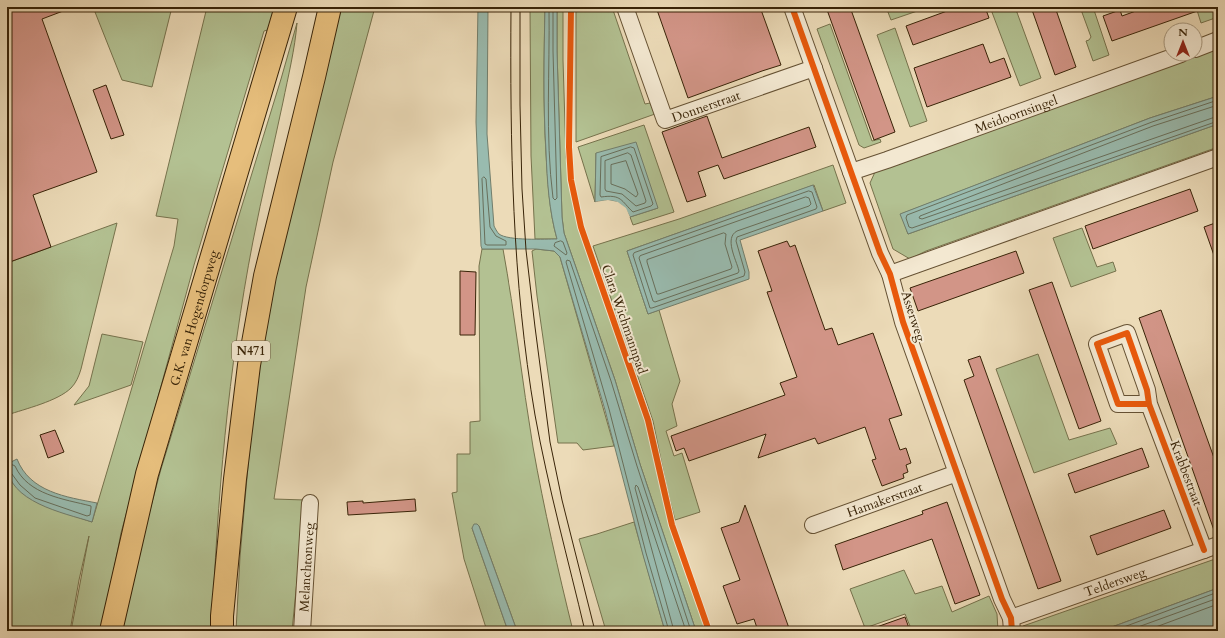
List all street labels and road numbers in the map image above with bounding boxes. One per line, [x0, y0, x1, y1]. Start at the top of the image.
street label: Donnerstraat [669, 86, 743, 127]
street label: Meidoornsingel [972, 91, 1061, 138]
street label: G.K. van Hogendorpweg [166, 247, 223, 388]
street label: Clara Wichmannpad [597, 262, 651, 377]
street label: Asserweg [896, 289, 930, 345]
road number: N471 [232, 341, 270, 361]
street label: Krabbestraat [1165, 438, 1207, 509]
street label: Hamakerstraat [844, 478, 925, 522]
street label: Melanchtonweg [295, 521, 319, 613]
street label: Teldersweg [1082, 563, 1149, 602]

